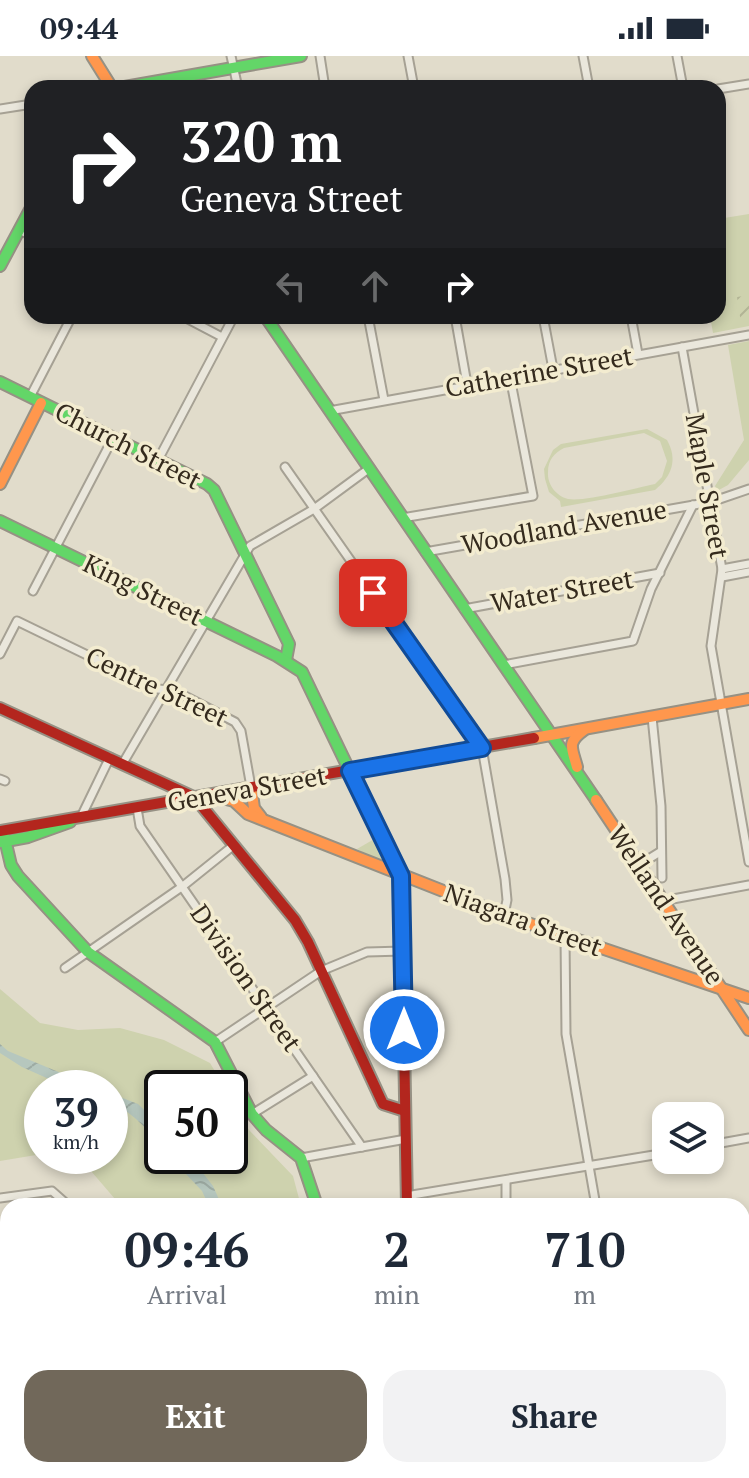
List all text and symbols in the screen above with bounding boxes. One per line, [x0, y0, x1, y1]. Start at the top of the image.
text: 09:44 [40, 8, 118, 48]
text: 320 m [180, 104, 342, 178]
icon: right [48, 112, 152, 216]
text: Geneva Street [180, 175, 403, 222]
icon: left [269, 264, 313, 308]
icon: ahead [353, 264, 397, 308]
icon: right [437, 264, 481, 308]
street label: Catherine Street [442, 338, 636, 404]
street label: Church Street [49, 394, 208, 497]
street label: Maple Street [678, 410, 738, 561]
street label: Woodland Avenue [459, 491, 669, 561]
street label: King Street [78, 545, 209, 633]
pin [339, 559, 407, 627]
street label: Water Street [488, 561, 636, 619]
icon: arrive [351, 571, 395, 615]
street label: Centre Street [81, 638, 234, 734]
street label: Geneva Street [165, 757, 329, 819]
street label: Welland Avenue [601, 818, 733, 991]
street label: Niagara Street [440, 875, 607, 963]
street label: Division Street [184, 897, 310, 1058]
position arrow [362, 988, 446, 1072]
speed limit sign: 50 [144, 1070, 248, 1174]
text: 39 [53, 1085, 99, 1138]
map controls [652, 1102, 724, 1174]
button: layers [652, 1102, 724, 1174]
text: km/h [53, 1128, 99, 1155]
text: 09:46 [124, 1217, 249, 1281]
text: 2 [383, 1217, 410, 1281]
text: 710 [544, 1217, 626, 1281]
text: Arrival [147, 1277, 227, 1311]
text: min [374, 1277, 420, 1311]
text: m [574, 1277, 596, 1311]
button: Exit [24, 1370, 367, 1462]
button: Share [383, 1370, 726, 1462]

